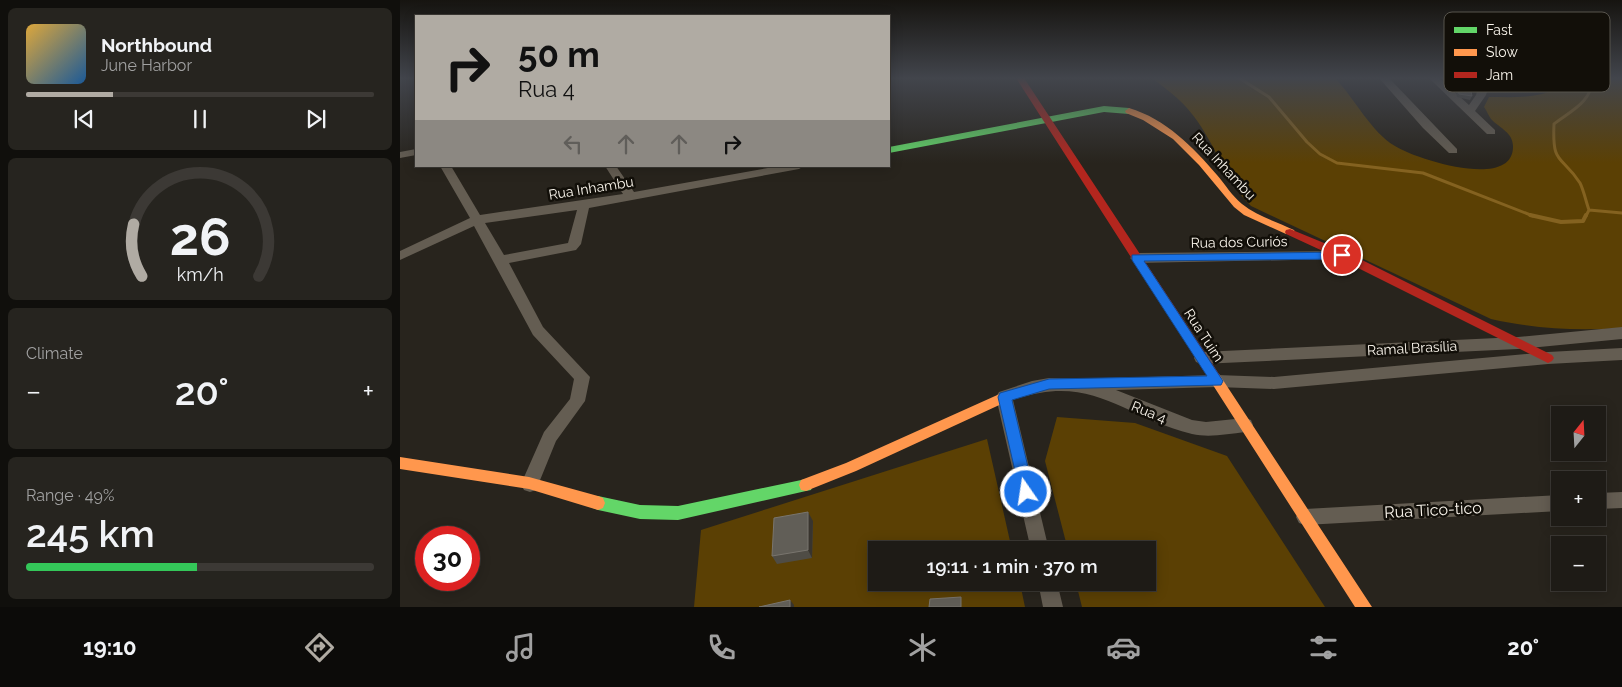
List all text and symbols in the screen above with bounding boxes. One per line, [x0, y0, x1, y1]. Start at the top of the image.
legend [1444, 12, 1610, 92]
text: Fast [1486, 22, 1513, 38]
text: Northbound [101, 34, 212, 56]
text: 50 m [518, 34, 600, 75]
icon: right [435, 35, 500, 100]
text: Slow [1486, 44, 1518, 60]
text: June Harbor [101, 56, 192, 75]
text: Jam [1486, 67, 1513, 83]
text: Rua 4 [518, 76, 575, 102]
icon: previous [70, 105, 98, 133]
icon: pause [186, 105, 214, 133]
icon: next [302, 105, 330, 133]
street label: Rua Inhambu [1189, 129, 1259, 203]
icon: left [559, 130, 587, 158]
icon: ahead [612, 130, 640, 158]
icon: ahead [665, 130, 693, 158]
icon: right [718, 130, 746, 158]
street label: Rua Inhambu [547, 173, 635, 203]
text: 26 [170, 206, 230, 267]
street label: Rua dos Curiós [1190, 233, 1288, 251]
pin [1321, 234, 1363, 276]
icon: arrive [1328, 241, 1356, 269]
text: km/h [176, 264, 224, 285]
street label: Rua Tuim [1181, 306, 1227, 364]
street label: Ramal Brasília [1367, 338, 1457, 358]
text: Climate [26, 344, 83, 363]
text: 20° [175, 369, 229, 414]
text: − [26, 375, 41, 408]
text: + [362, 375, 374, 408]
street label: Rua 4 [1129, 398, 1169, 426]
north arrow [1551, 406, 1606, 461]
map controls [1551, 406, 1606, 591]
position arrow [999, 465, 1051, 517]
button: + [1551, 471, 1606, 526]
text: Range · 49% [26, 486, 114, 505]
street label: Rua Tico-tico [1384, 498, 1482, 522]
text: 245 km [26, 511, 155, 556]
speed limit sign: 30 [415, 526, 480, 591]
button: − [1551, 536, 1606, 591]
text: 19:11 · 1 min · 370 m [926, 555, 1098, 577]
icon: directions [302, 630, 337, 665]
icon: music [503, 630, 538, 665]
icon: phone [704, 630, 739, 665]
icon: climate [905, 630, 940, 665]
icon: car [1106, 630, 1141, 665]
icon: filters [1306, 630, 1341, 665]
text: 19:10 [83, 634, 137, 660]
text: 20° [1507, 634, 1539, 660]

